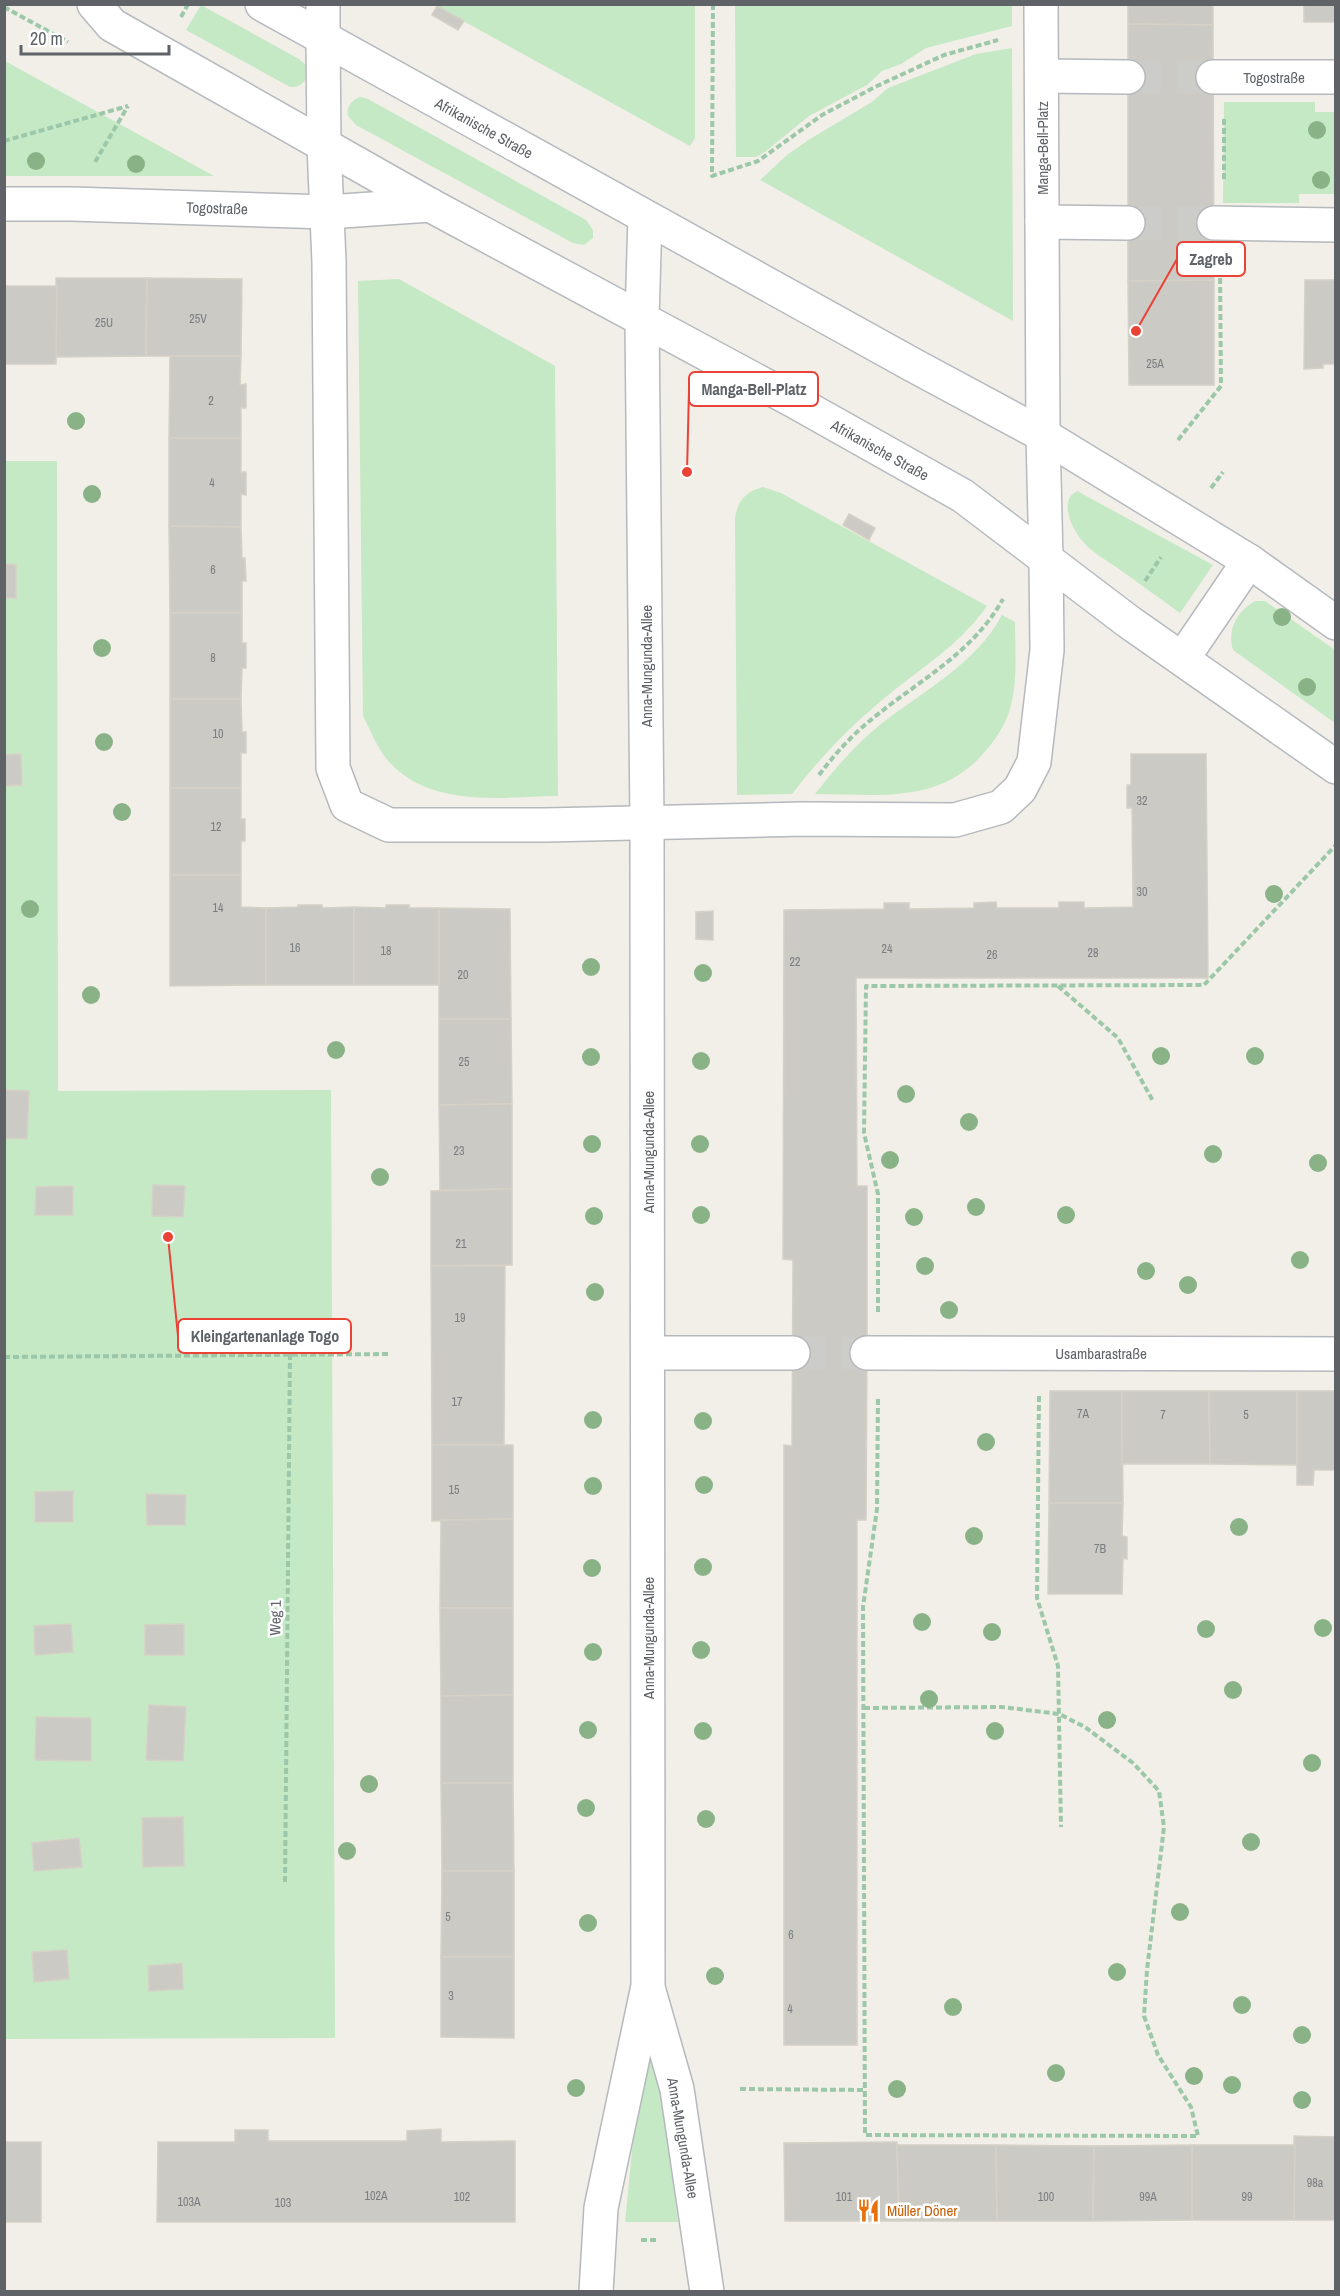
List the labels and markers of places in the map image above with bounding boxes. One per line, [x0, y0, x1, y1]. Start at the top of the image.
callout: Zagreb [1177, 242, 1245, 276]
callout: Manga-Bell-Platz [689, 372, 818, 406]
callout: Kleingartenanlage Togo [178, 1319, 351, 1353]
restaurant icon: Müller Döner [856, 2197, 882, 2223]
place label: Müller Döner [887, 2200, 957, 2221]

